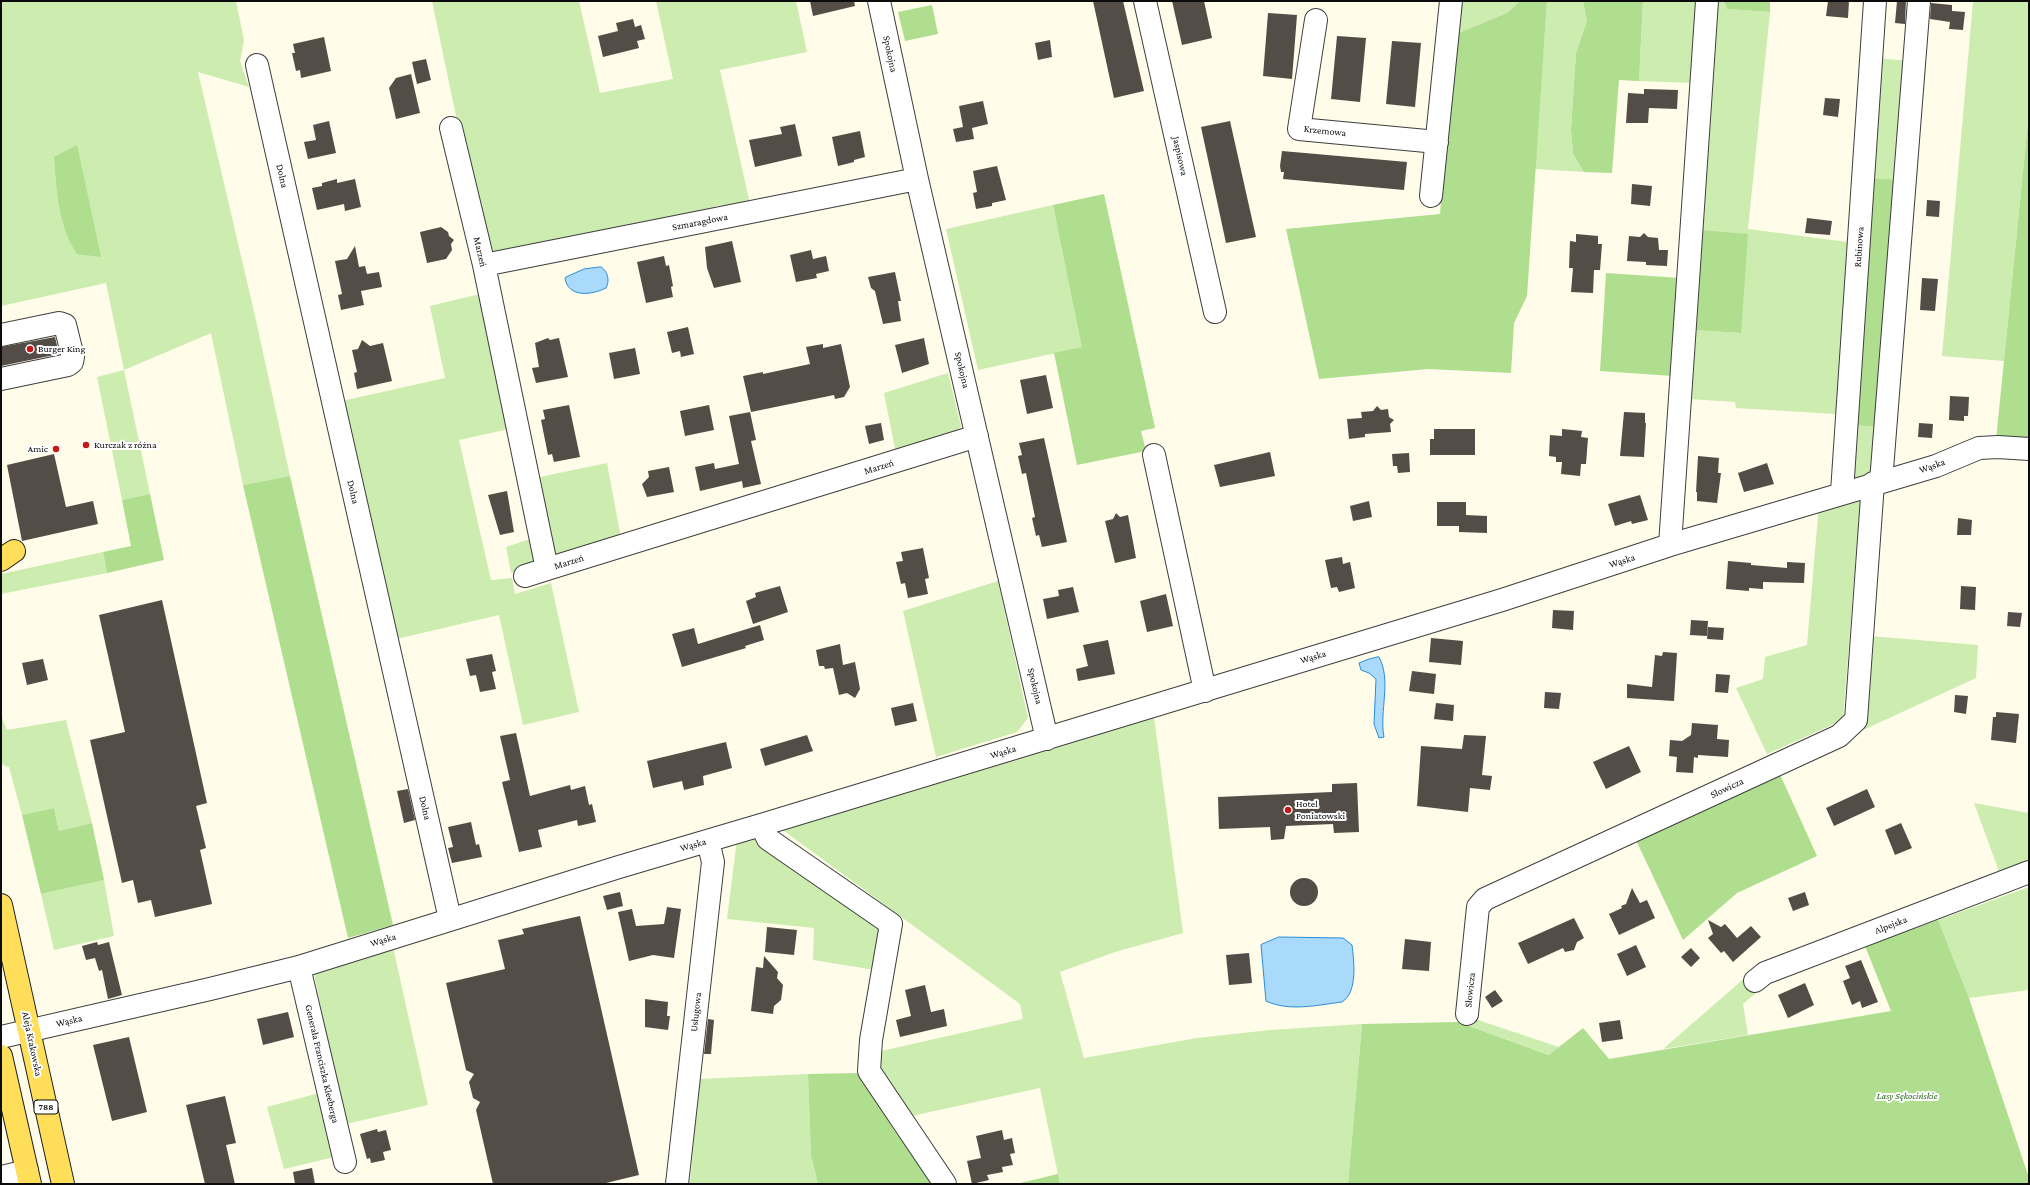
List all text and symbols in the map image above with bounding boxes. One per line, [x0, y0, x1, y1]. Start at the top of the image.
street label: Spokojna [880, 35, 900, 73]
street label: Krzemowa [1303, 123, 1347, 139]
street label: Jaspisowa [1170, 135, 1190, 177]
street label: Dolna [273, 163, 291, 189]
street label: Szmaragdowa [671, 211, 729, 233]
street label: Rubinowa [1852, 226, 1866, 268]
street label: Marzeń [471, 236, 489, 268]
place label: Burger King [38, 343, 85, 355]
marker: Burger King [25, 344, 35, 354]
street label: Spokojna [952, 351, 972, 389]
place label: Kurczak z różna [94, 439, 157, 451]
marker: Kurczak z różna [81, 440, 91, 450]
place label: Amic [28, 443, 48, 455]
marker: Amic [51, 444, 61, 454]
street label: Wąska [1917, 456, 1947, 476]
street label: Marzeń [863, 457, 895, 477]
street label: Dolna [344, 479, 362, 505]
street label: Wąska [1607, 551, 1637, 571]
street label: Marzeń [553, 552, 585, 572]
street label: Wąska [1299, 647, 1327, 667]
street label: Spokojna [1025, 667, 1045, 705]
street label: Wąska [989, 742, 1017, 762]
street label: Słowicza [1708, 775, 1746, 801]
street label: Dolna [416, 795, 434, 821]
place label: Hotel Poniatowski [1296, 798, 1345, 822]
marker: Hotel Poniatowski [1283, 805, 1293, 815]
street label: Wąska [679, 836, 707, 854]
street label: Alpejska [1873, 913, 1909, 937]
street label: Wąska [369, 930, 397, 950]
street label: Słowicza [1462, 972, 1478, 1008]
street label: Usługowa [688, 992, 704, 1032]
street label: Generała Franciszka Kleeberga [302, 1003, 342, 1125]
street label: Aleja Krakowska [19, 1011, 45, 1077]
street label: Wąska [55, 1012, 83, 1030]
park label: Lasy Sękocińskie [1876, 1090, 1938, 1102]
road number: 788 [34, 1100, 58, 1114]

